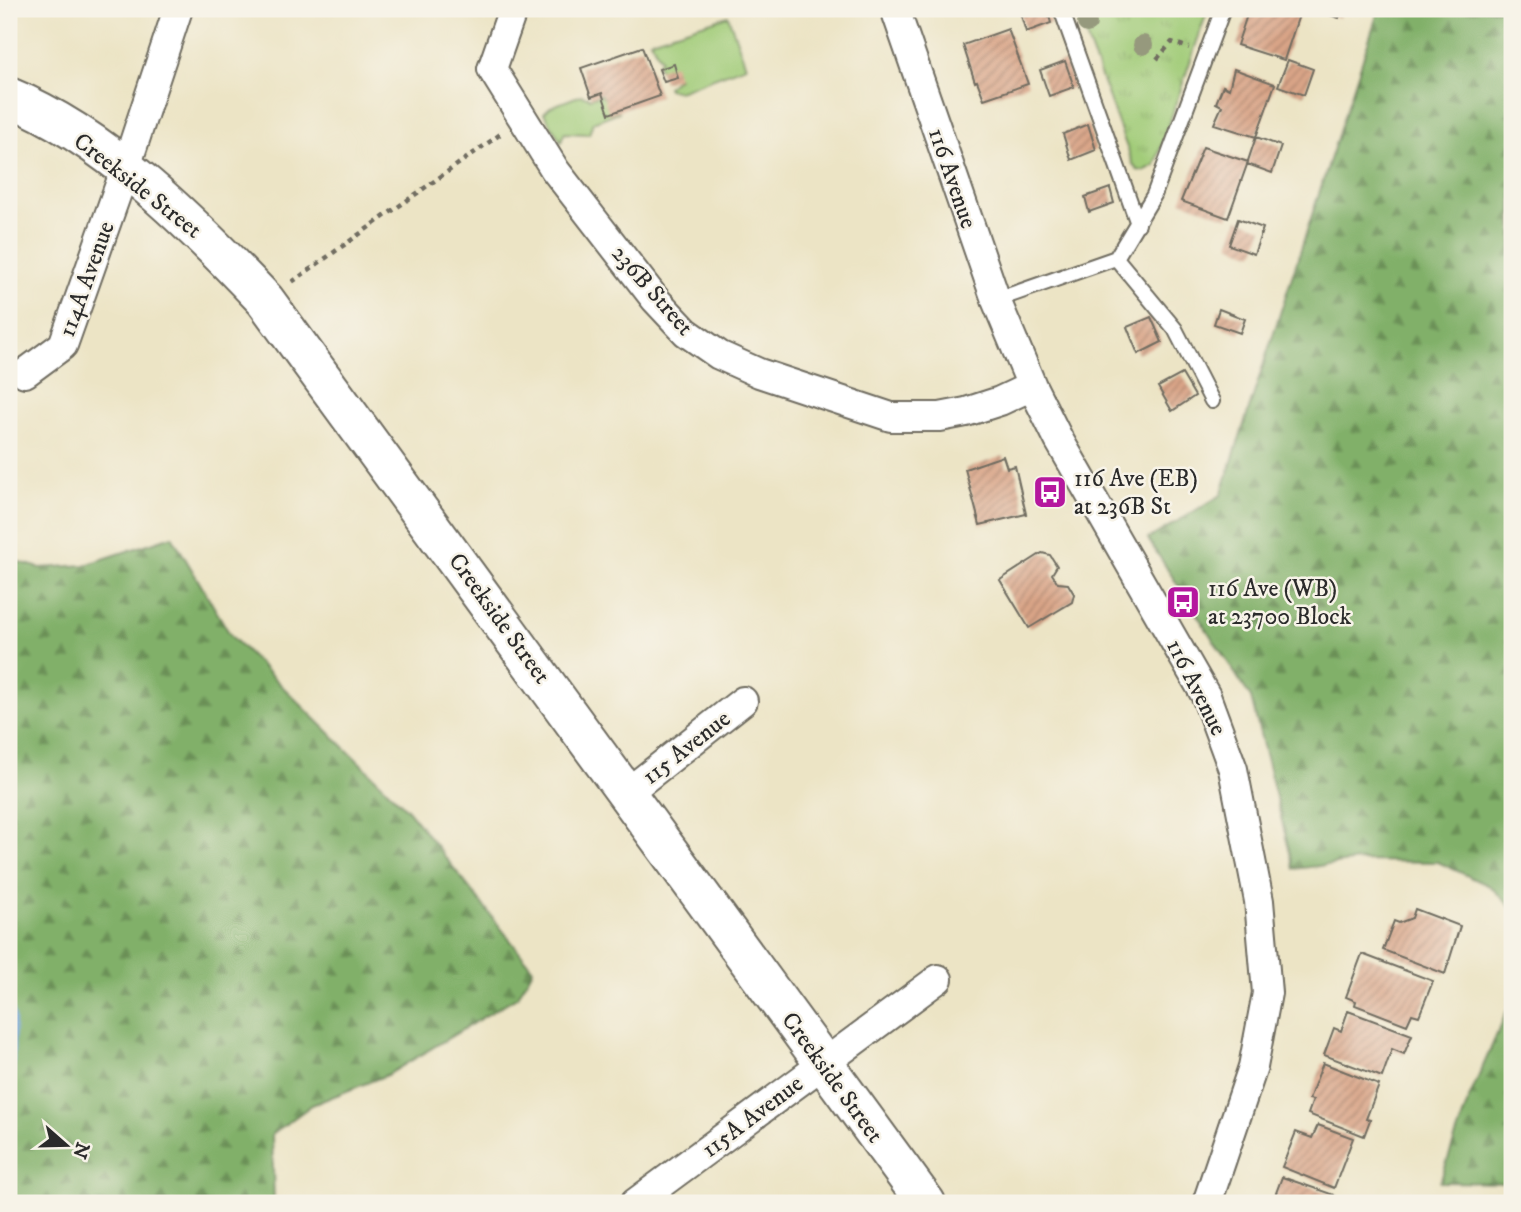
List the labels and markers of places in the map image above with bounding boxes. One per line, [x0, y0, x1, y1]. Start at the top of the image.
place label: 116 Ave (EB) at 236B St [1074, 464, 1198, 522]
bus stop icon: 116 Ave (EB) at 236B St [1031, 473, 1069, 511]
place label: 116 Ave (WB) at 23700 Block [1208, 574, 1352, 632]
bus stop icon: 116 Ave (WB) at 23700 Block [1164, 583, 1202, 621]

